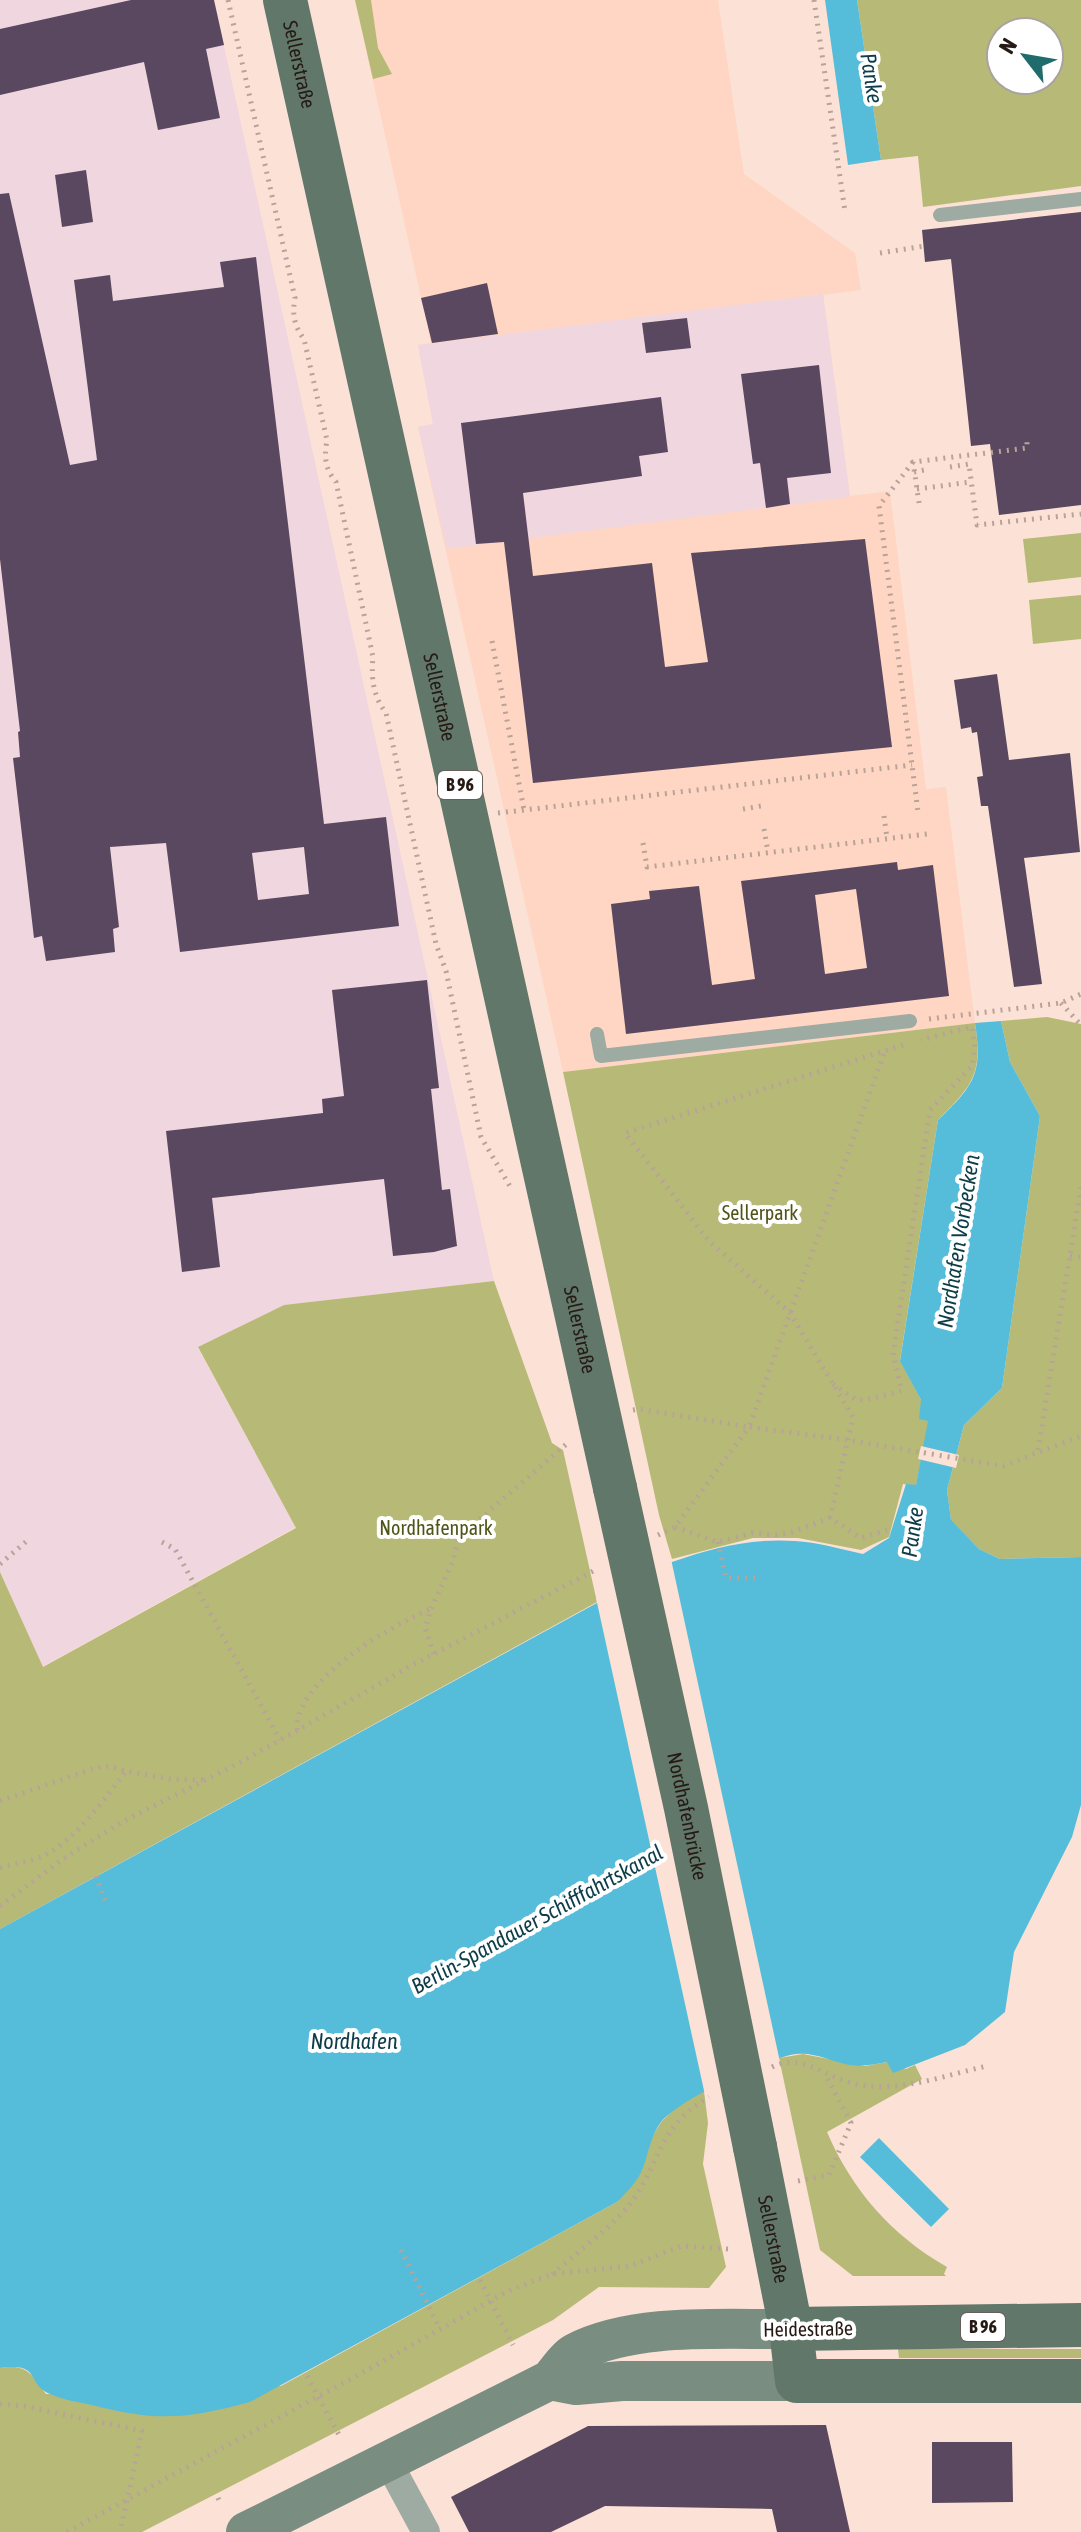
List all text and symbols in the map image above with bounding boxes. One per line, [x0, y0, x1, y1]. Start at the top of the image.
north arrow [985, 16, 1065, 96]
street label: Sellerstraße [279, 18, 321, 110]
text: N [993, 33, 1022, 58]
water label: Panke [855, 51, 889, 105]
street label: Sellerstraße [419, 651, 461, 743]
road number: B 96 [438, 771, 482, 799]
water label: Nordhafen Vorbecken [931, 1152, 985, 1330]
park label: Sellerpark [722, 1201, 798, 1224]
street label: Sellerstraße [560, 1284, 601, 1376]
water label: Panke [896, 1505, 928, 1559]
park label: Nordhafenpark [379, 1516, 493, 1539]
street label: Nordhafenbrücke [663, 1750, 712, 1882]
water label: Berlin-Spandauer Schifffahrtskanal [407, 1839, 667, 1999]
water label: Nordhafen [310, 2028, 398, 2054]
street label: Sellerstraße [754, 2193, 794, 2285]
road number: B 96 [961, 2313, 1005, 2341]
street label: Heidestraße [763, 2316, 853, 2341]

